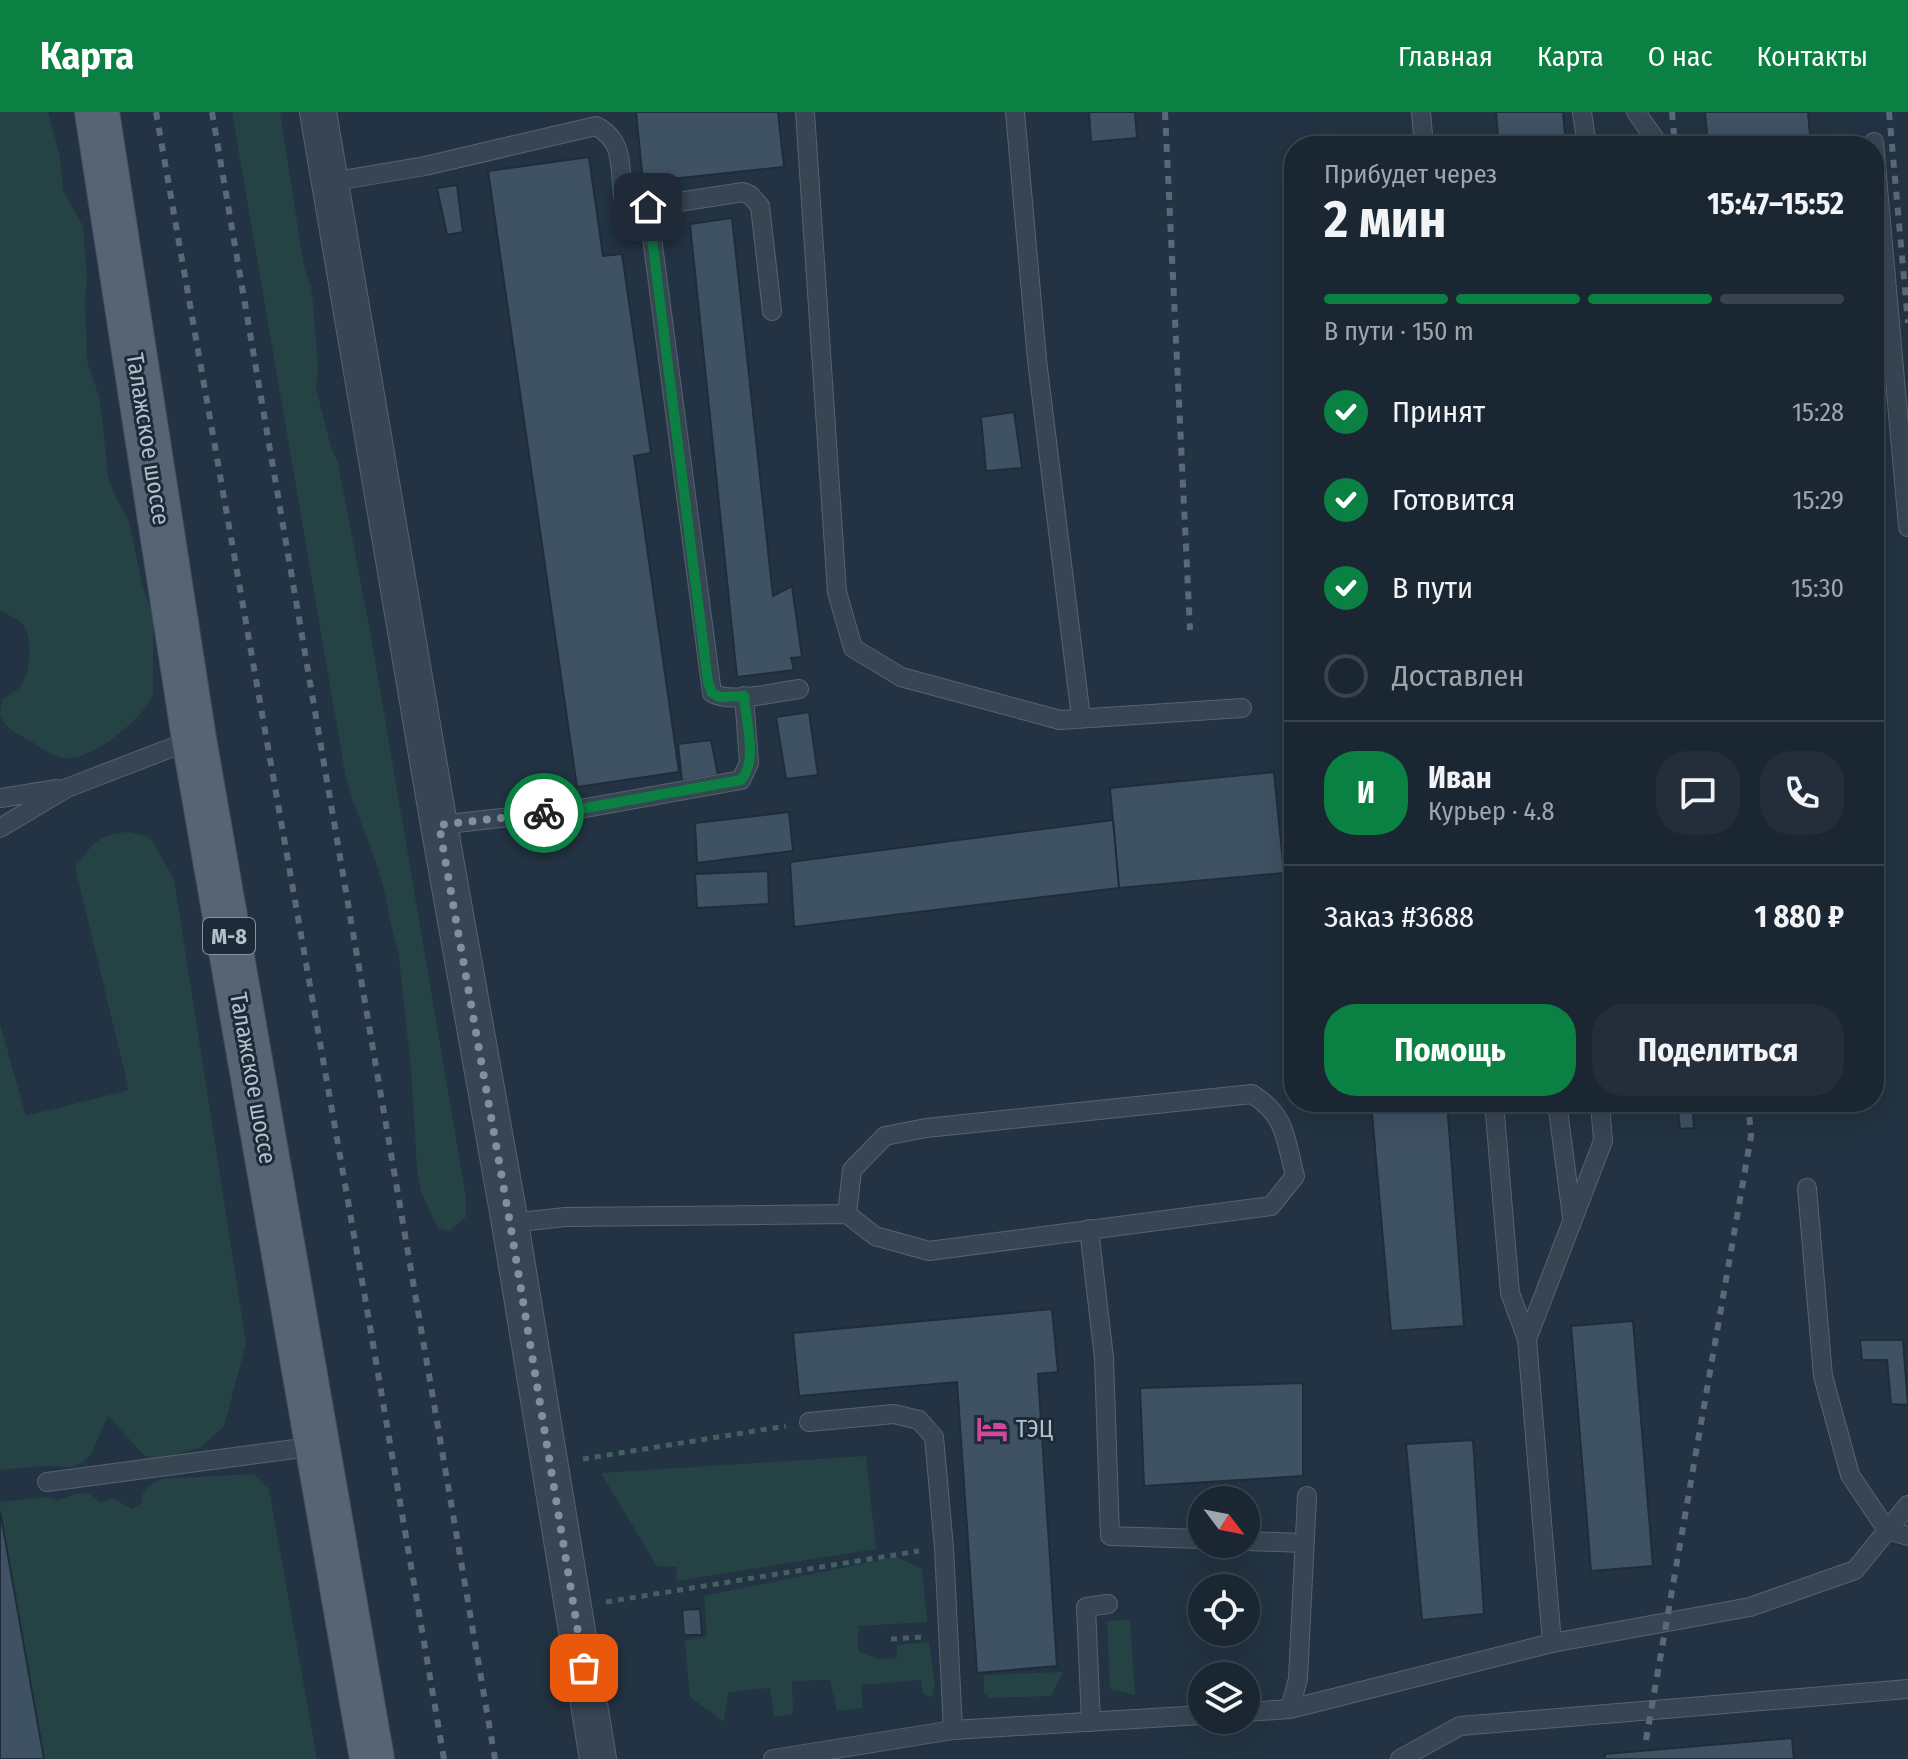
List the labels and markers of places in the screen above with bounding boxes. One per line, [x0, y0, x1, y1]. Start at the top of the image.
pin [614, 173, 682, 241]
hotel icon: ТЭЦ [975, 1412, 1009, 1446]
place label: ТЭЦ [1016, 1415, 1053, 1443]
pin [550, 1634, 618, 1702]

